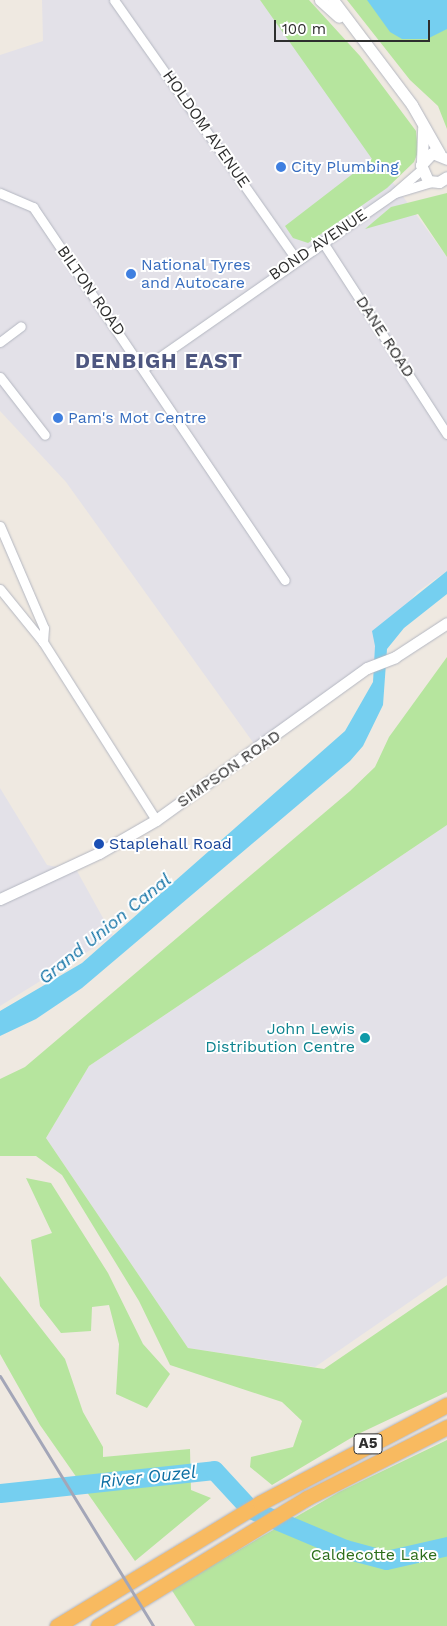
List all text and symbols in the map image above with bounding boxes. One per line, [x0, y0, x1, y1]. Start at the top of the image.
scale bar [277, 10, 433, 42]
text: 100 m [282, 20, 326, 38]
street label: HOLDOM AVENUE [158, 66, 254, 192]
place label: City Plumbing [291, 157, 399, 177]
marker: City Plumbing [275, 161, 287, 173]
street label: BOND AVENUE [265, 205, 371, 285]
street label: BILTON ROAD [53, 242, 129, 340]
place label: National Tyres and Autocare [141, 255, 252, 293]
marker: National Tyres and Autocare [125, 268, 137, 280]
street label: DANE ROAD [352, 293, 418, 381]
district label: DENBIGH EAST [73, 348, 245, 374]
place label: Pam's Mot Centre [68, 408, 206, 428]
marker: Pam's Mot Centre [52, 412, 64, 424]
street label: SIMPSON ROAD [173, 726, 285, 812]
place label: Staplehall Road [109, 834, 232, 854]
marker: Staplehall Road [93, 838, 105, 850]
water label: Grand Union Canal [34, 869, 176, 989]
place label: John Lewis Distribution Centre [205, 1019, 355, 1057]
marker: John Lewis Distribution Centre [359, 1032, 371, 1044]
road number: A5 [353, 1432, 383, 1456]
water label: River Ouzel [99, 1461, 197, 1493]
park label: Caldecotte Lake [311, 1545, 437, 1565]

